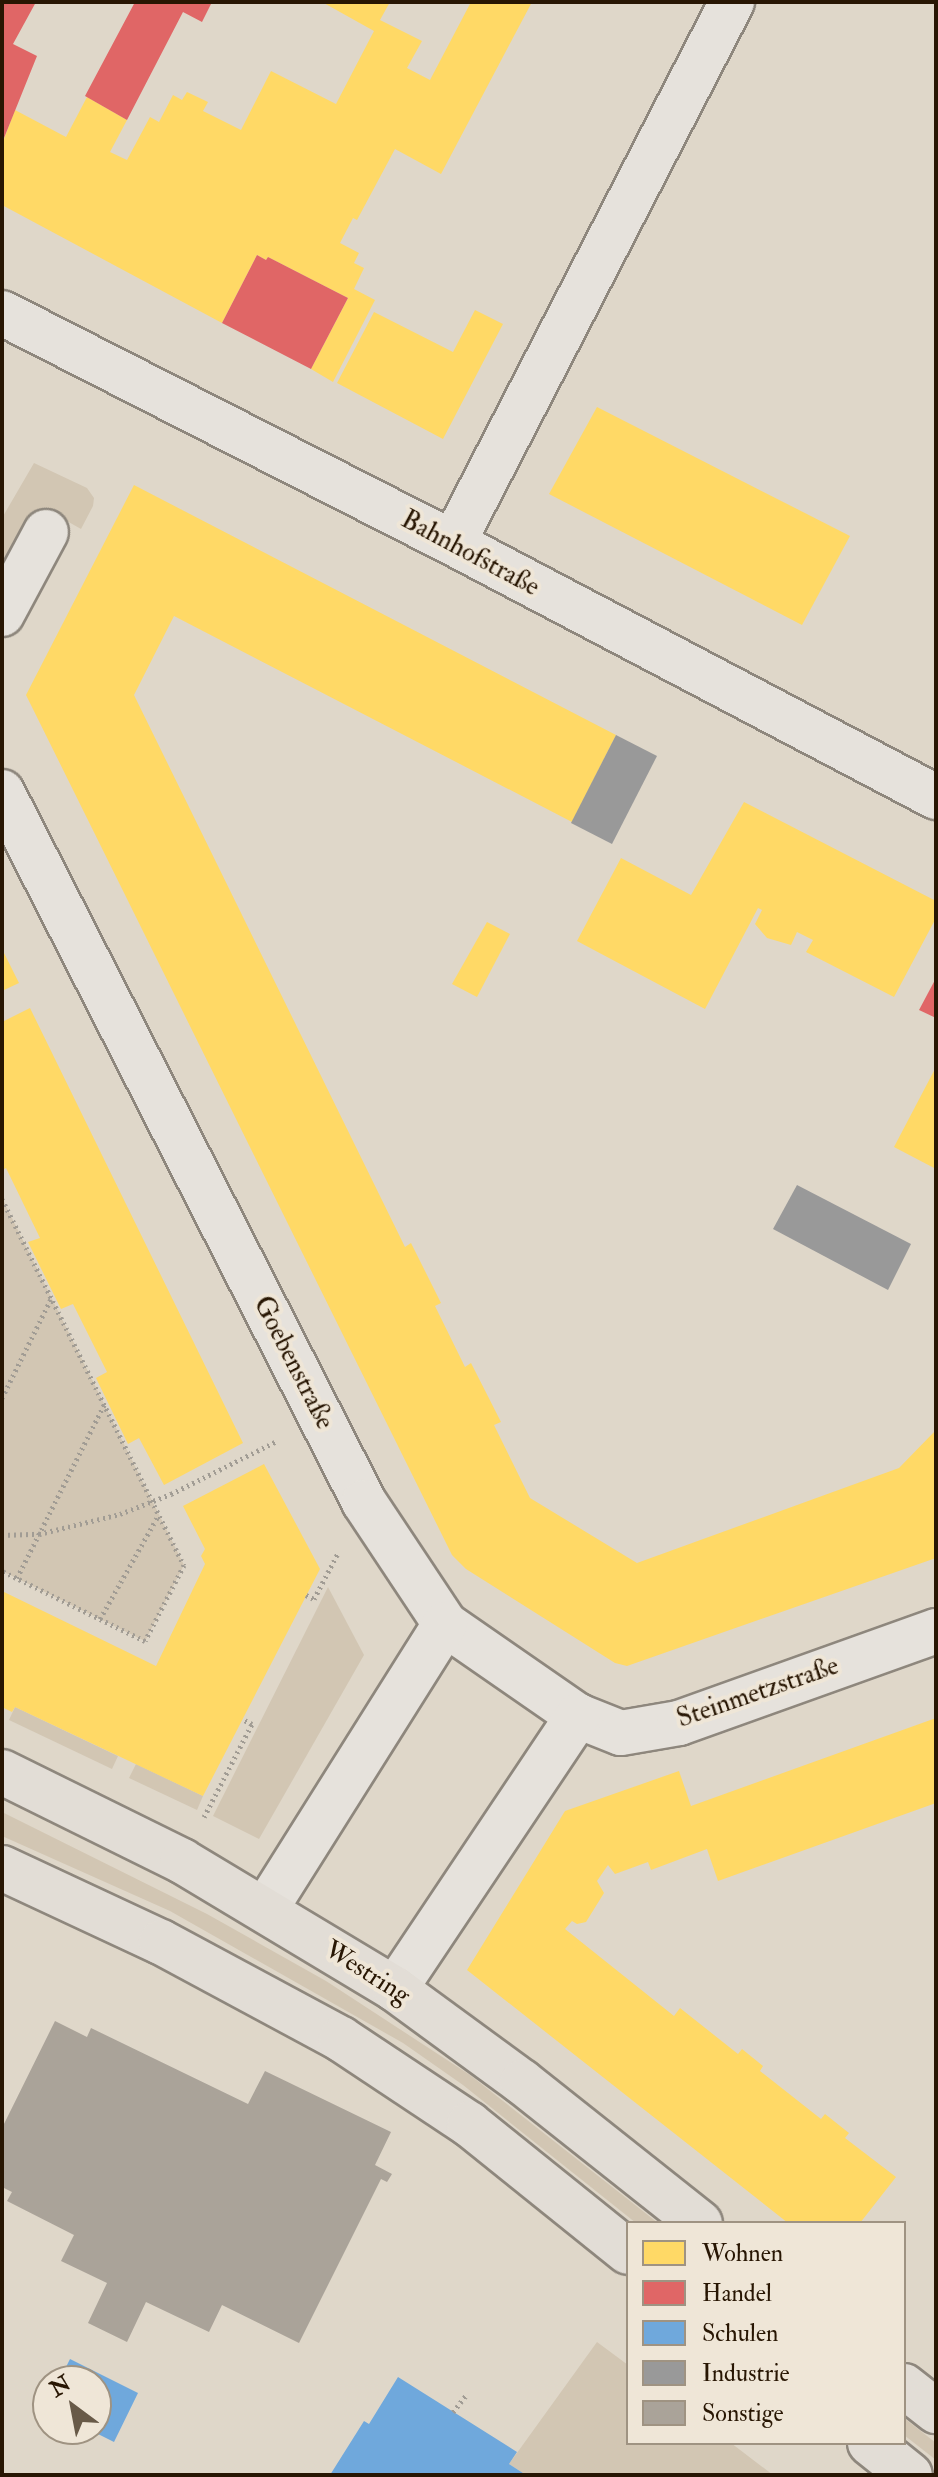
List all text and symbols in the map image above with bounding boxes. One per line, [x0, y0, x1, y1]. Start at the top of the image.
street label: Bahnhofstraße [396, 505, 544, 603]
street label: Goebenstraße [246, 1291, 340, 1435]
street label: Steinmetzstraße [673, 1651, 843, 1735]
street label: Westring [318, 1935, 416, 2011]
legend [626, 2221, 906, 2445]
text: Wohnen [702, 2238, 783, 2269]
text: Handel [702, 2278, 772, 2309]
text: Schulen [702, 2318, 778, 2349]
text: Industrie [702, 2358, 790, 2389]
north arrow [32, 2365, 112, 2445]
text: N [45, 2369, 76, 2403]
text: Sonstige [702, 2398, 784, 2429]

